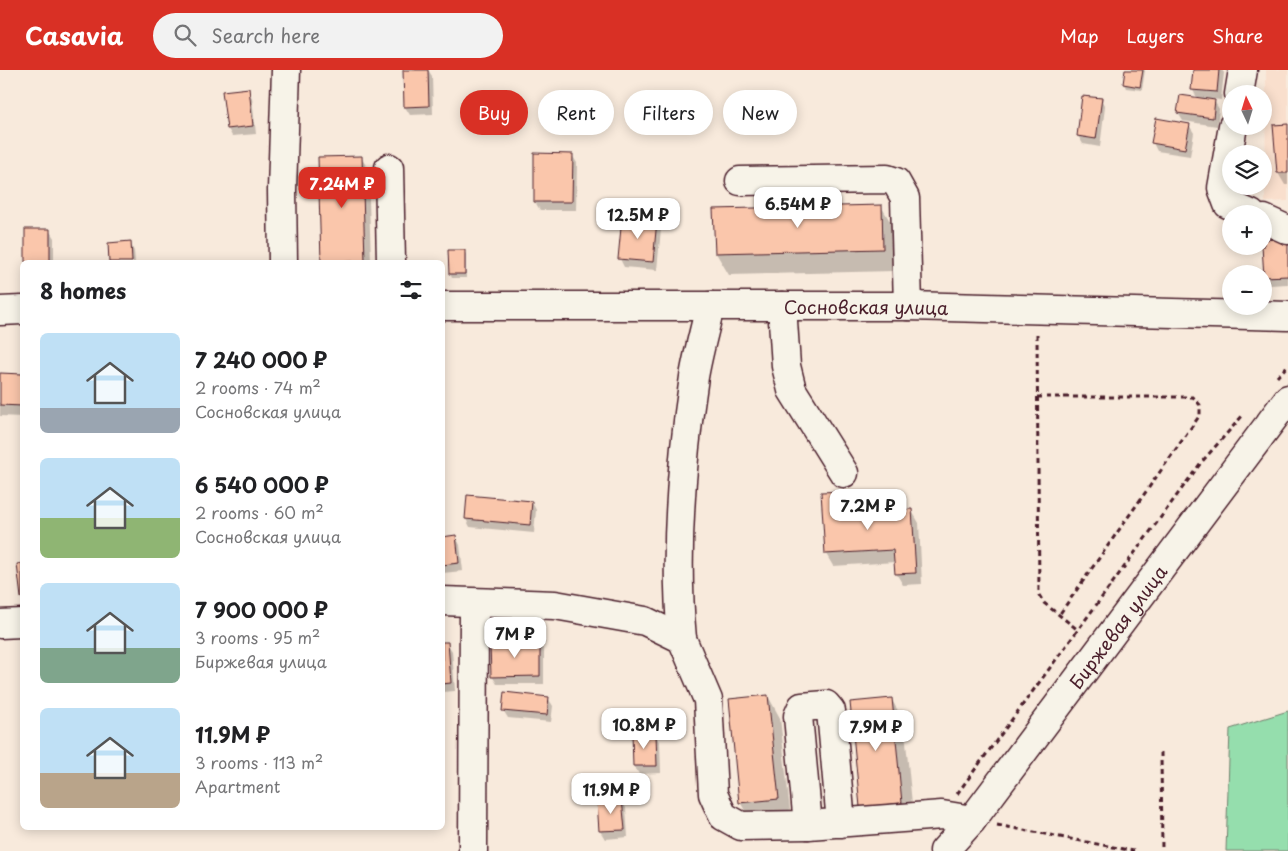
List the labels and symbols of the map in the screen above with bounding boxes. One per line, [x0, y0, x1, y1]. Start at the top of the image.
north arrow [1222, 85, 1272, 135]
pin: 7.24M ₽ [296, 166, 388, 209]
pin: 6.54M ₽ [752, 186, 844, 229]
pin: 12.5M ₽ [592, 198, 684, 240]
street label: Сосновская улица [784, 292, 949, 321]
pin: 7.2M ₽ [827, 488, 909, 531]
street label: Биржевая улица [1062, 558, 1173, 694]
pin: 7M ₽ [485, 616, 545, 659]
pin: 10.8M ₽ [598, 708, 690, 750]
pin: 7.9M ₽ [835, 710, 917, 752]
pin: 11.9M ₽ [565, 772, 657, 815]

